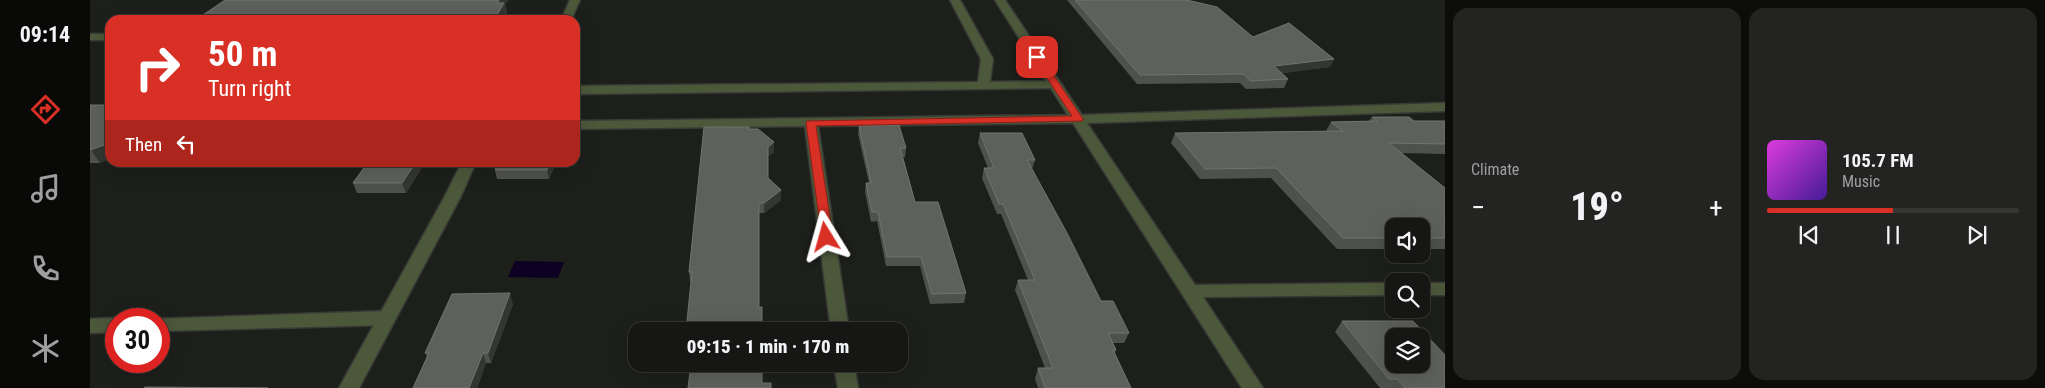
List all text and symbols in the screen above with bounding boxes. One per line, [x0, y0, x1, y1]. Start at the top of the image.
text: 09:14 [20, 22, 70, 47]
text: 50 m [208, 34, 277, 75]
icon: right [125, 35, 190, 100]
pin [1016, 36, 1058, 78]
icon: arrive [1023, 43, 1051, 71]
text: Turn right [208, 76, 291, 101]
icon: directions [28, 92, 63, 127]
icon: left [172, 130, 200, 158]
text: Then [125, 133, 162, 156]
text: 105.7 FM [1842, 149, 1914, 172]
text: Climate [1471, 160, 1519, 179]
icon: music [28, 171, 63, 206]
text: Music [1842, 172, 1880, 191]
text: 19° [1570, 185, 1624, 229]
text: − [1471, 191, 1485, 224]
text: + [1709, 191, 1723, 224]
position arrow [799, 210, 851, 262]
map controls [1385, 218, 1430, 373]
button: sound [1385, 218, 1430, 263]
icon: previous [1795, 221, 1823, 249]
icon: pause [1879, 221, 1907, 249]
icon: next [1963, 221, 1991, 249]
icon: phone [28, 251, 63, 286]
button: search [1385, 273, 1430, 318]
speed limit sign: 30 [105, 308, 170, 373]
button: layers [1385, 328, 1430, 373]
icon: climate [28, 331, 63, 366]
text: 09:15 · 1 min · 170 m [687, 335, 849, 358]

